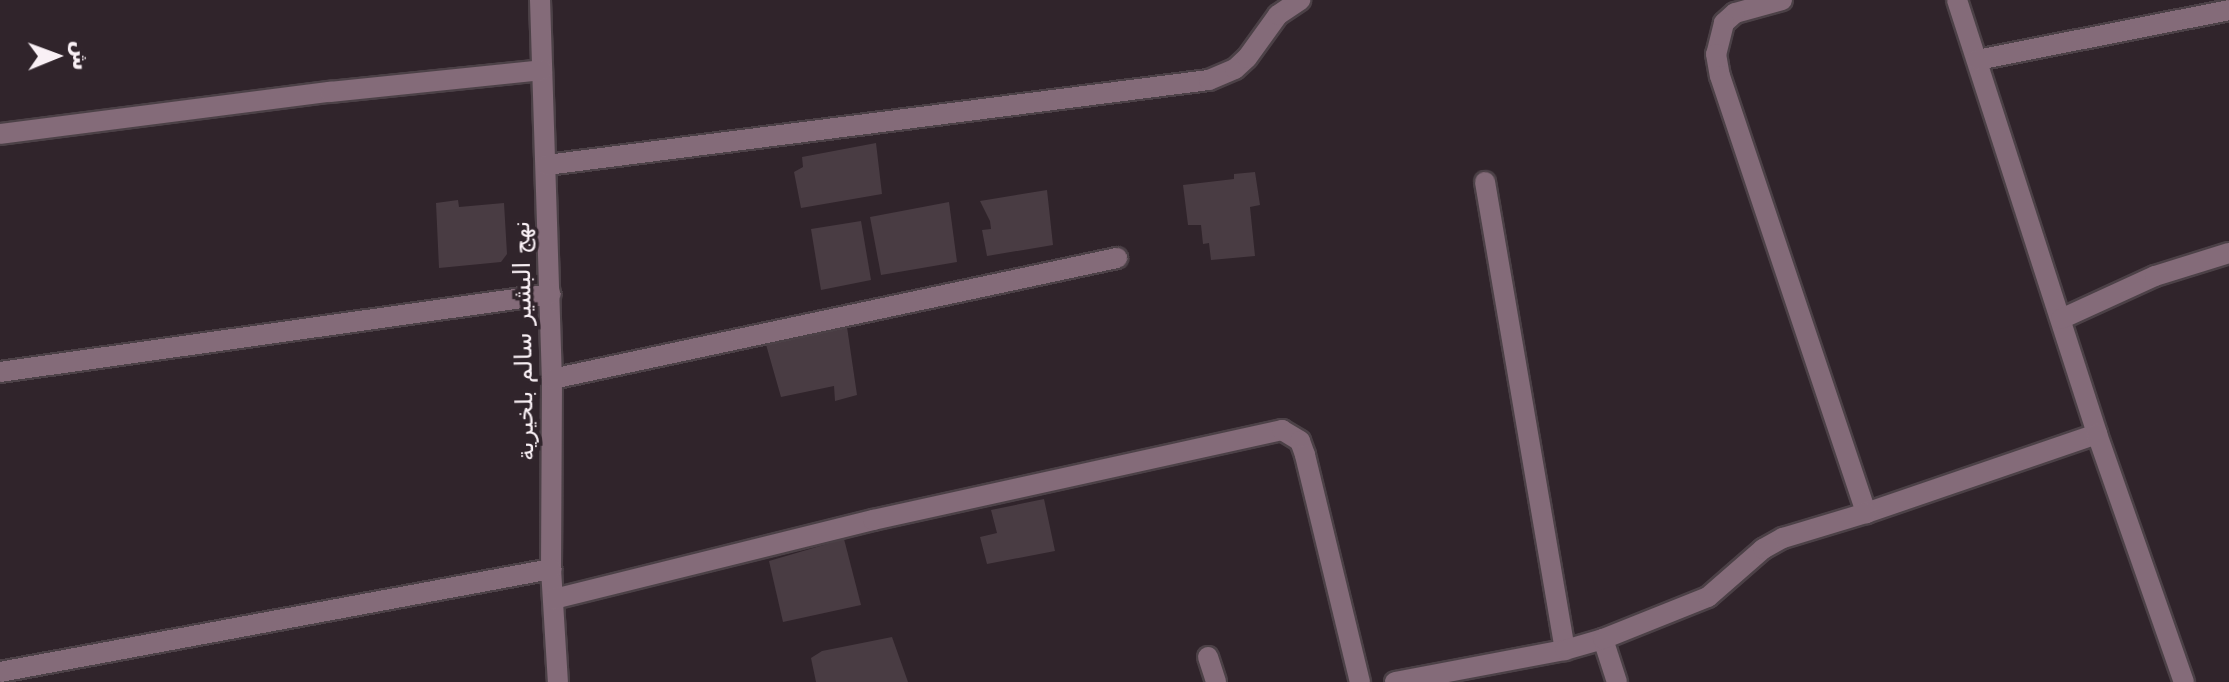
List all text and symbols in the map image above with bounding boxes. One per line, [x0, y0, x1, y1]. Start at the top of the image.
north arrow [16, 16, 96, 96]
text: ش [68, 40, 93, 71]
street label: نهج البشير سالم بلخيرية [508, 221, 540, 461]

